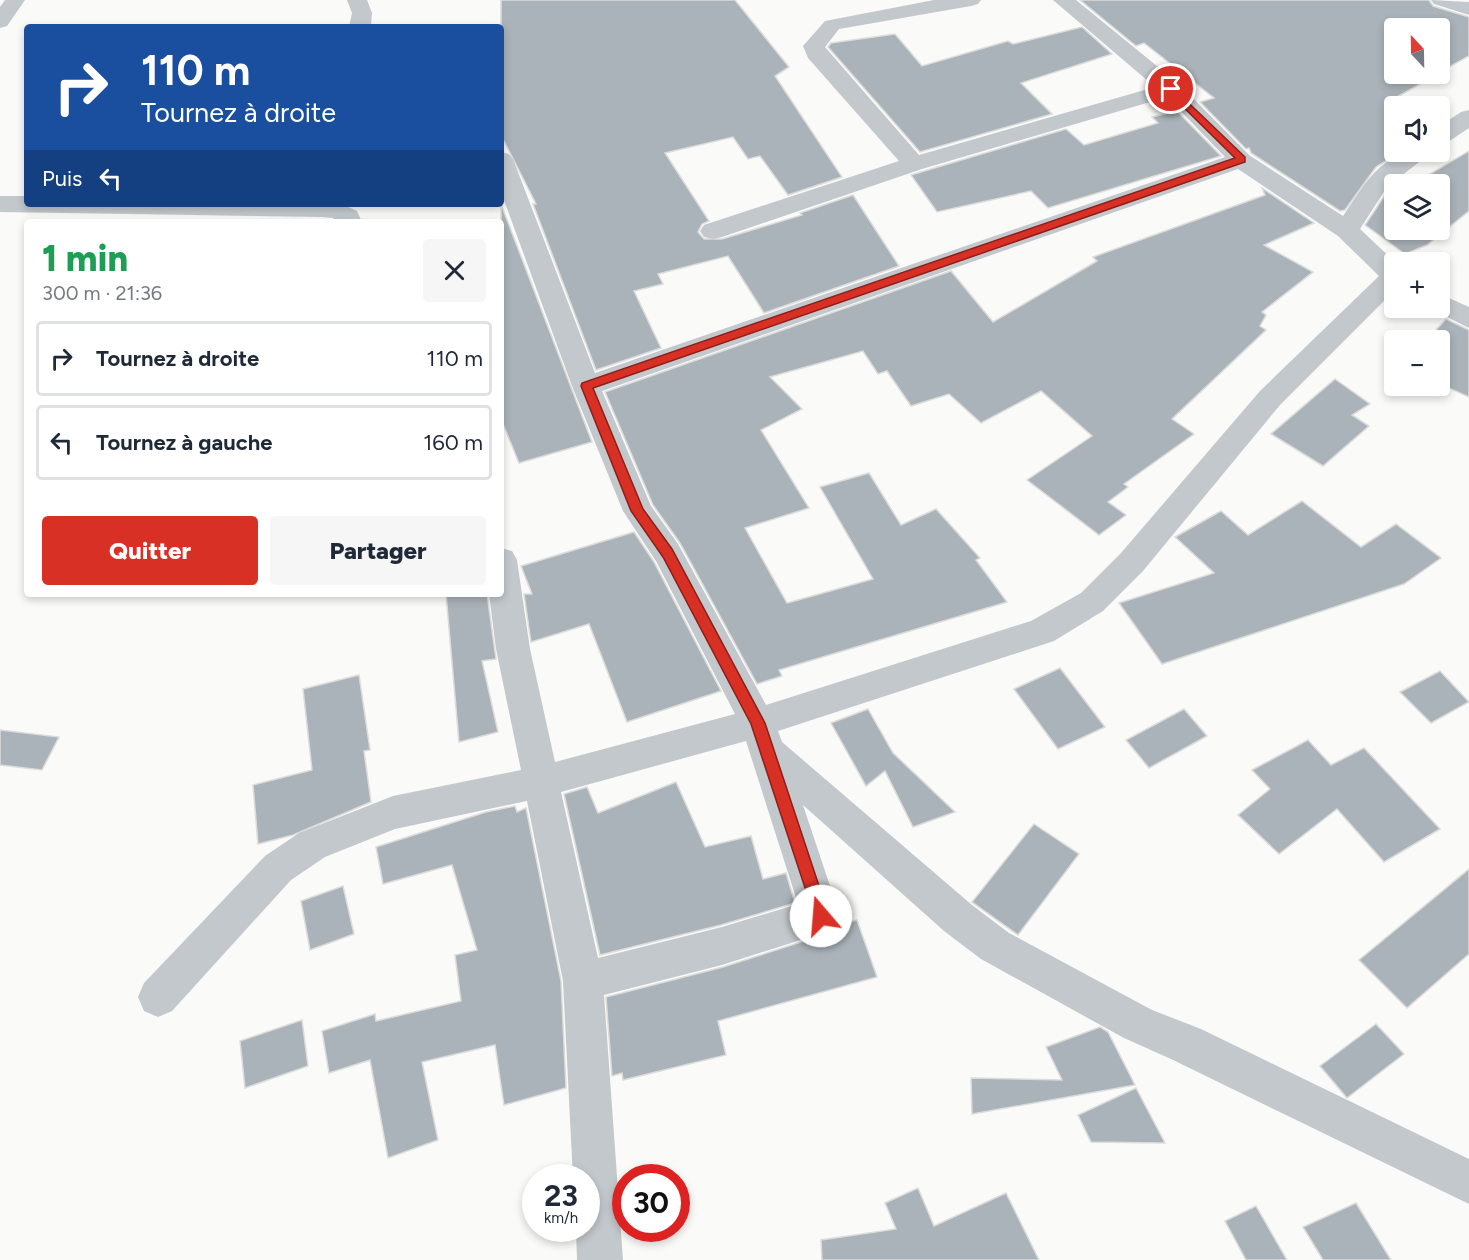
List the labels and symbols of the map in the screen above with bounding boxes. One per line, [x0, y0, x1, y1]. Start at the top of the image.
north arrow [1384, 18, 1450, 84]
pin [1145, 63, 1196, 114]
position arrow [789, 884, 853, 948]
speed limit sign: 30 [612, 1164, 690, 1242]

